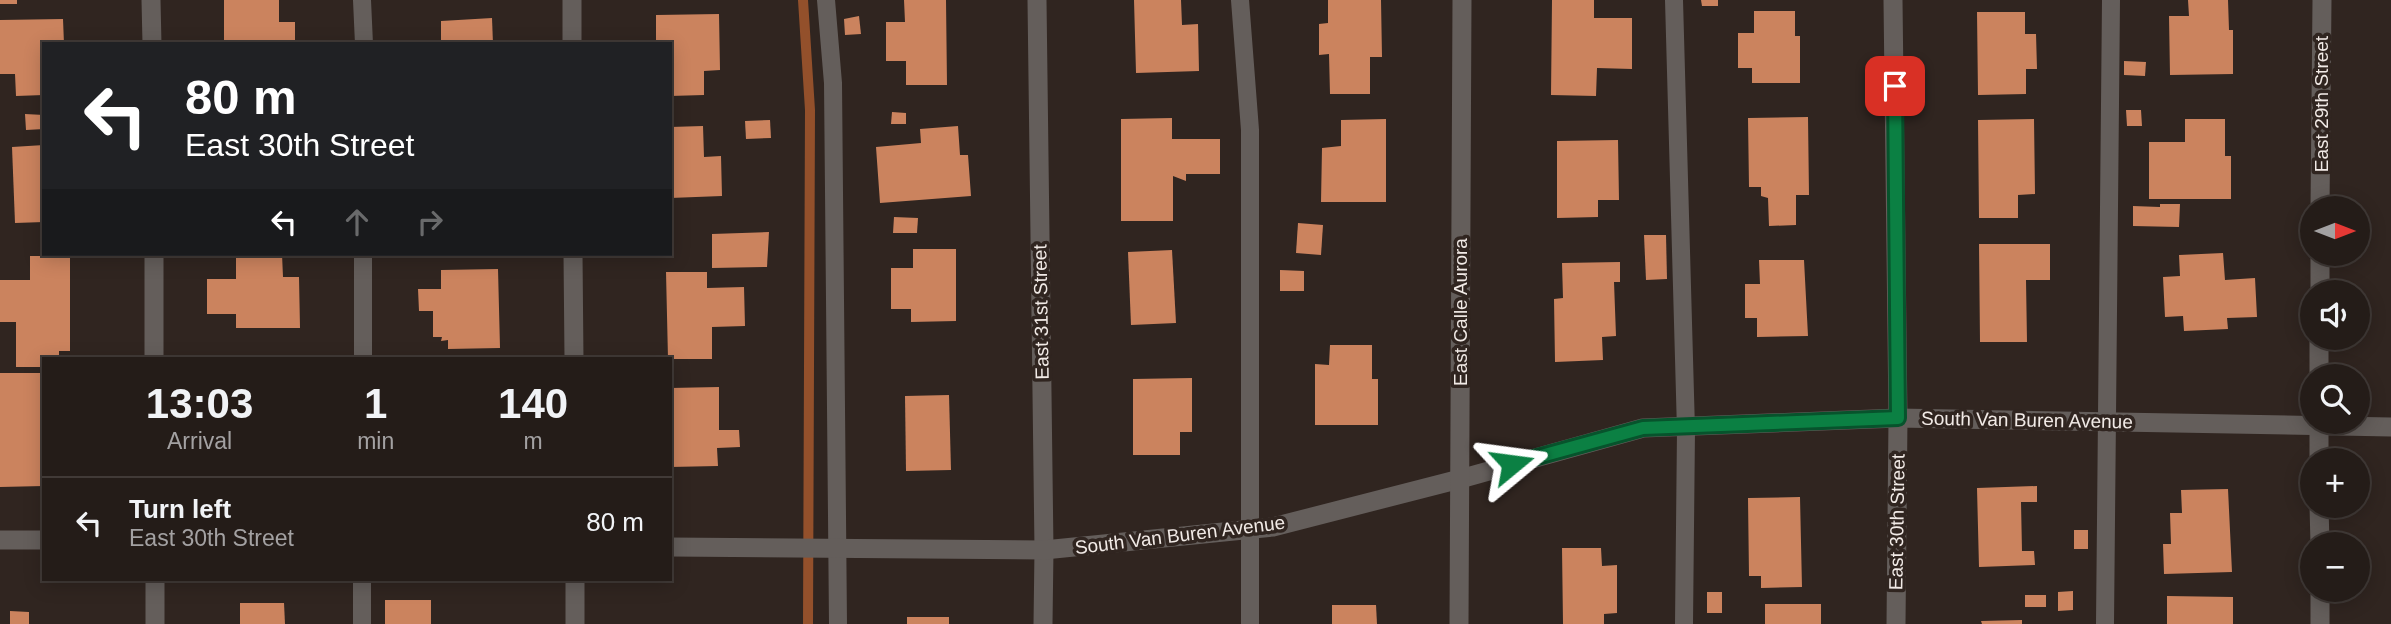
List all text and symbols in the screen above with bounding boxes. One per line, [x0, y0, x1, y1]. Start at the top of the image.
street label: East 29th Street [2311, 35, 2332, 172]
pin [1865, 56, 1925, 116]
icon: arrive [1876, 67, 1914, 105]
icon: left [70, 70, 161, 161]
text: 80 m [185, 70, 297, 124]
text: East 30th Street [185, 127, 414, 163]
north arrow [2300, 196, 2370, 266]
map controls [2300, 196, 2370, 602]
icon: left [265, 203, 303, 241]
icon: ahead [338, 203, 376, 241]
icon: right [411, 203, 449, 241]
street label: East Calle Aurora [1450, 238, 1471, 386]
street label: East 31st Street [1029, 244, 1053, 380]
button: sound [2300, 280, 2370, 350]
button: search [2300, 364, 2370, 434]
text: 13:03 [146, 380, 253, 427]
text: 1 [364, 380, 387, 427]
text: 140 [498, 380, 568, 427]
street label: South Van Buren Avenue [1921, 408, 2133, 432]
position arrow [1475, 427, 1549, 501]
text: Arrival [167, 428, 232, 454]
text: min [357, 428, 394, 454]
text: m [524, 428, 543, 454]
button: + [2300, 448, 2370, 518]
street label: East 30th Street [1885, 453, 1909, 590]
text: Turn left [129, 494, 231, 524]
icon: left [70, 504, 108, 542]
text: 80 m [586, 507, 644, 537]
street label: South Van Buren Avenue [1074, 512, 1286, 558]
text: East 30th Street [129, 525, 294, 551]
button: − [2300, 532, 2370, 602]

